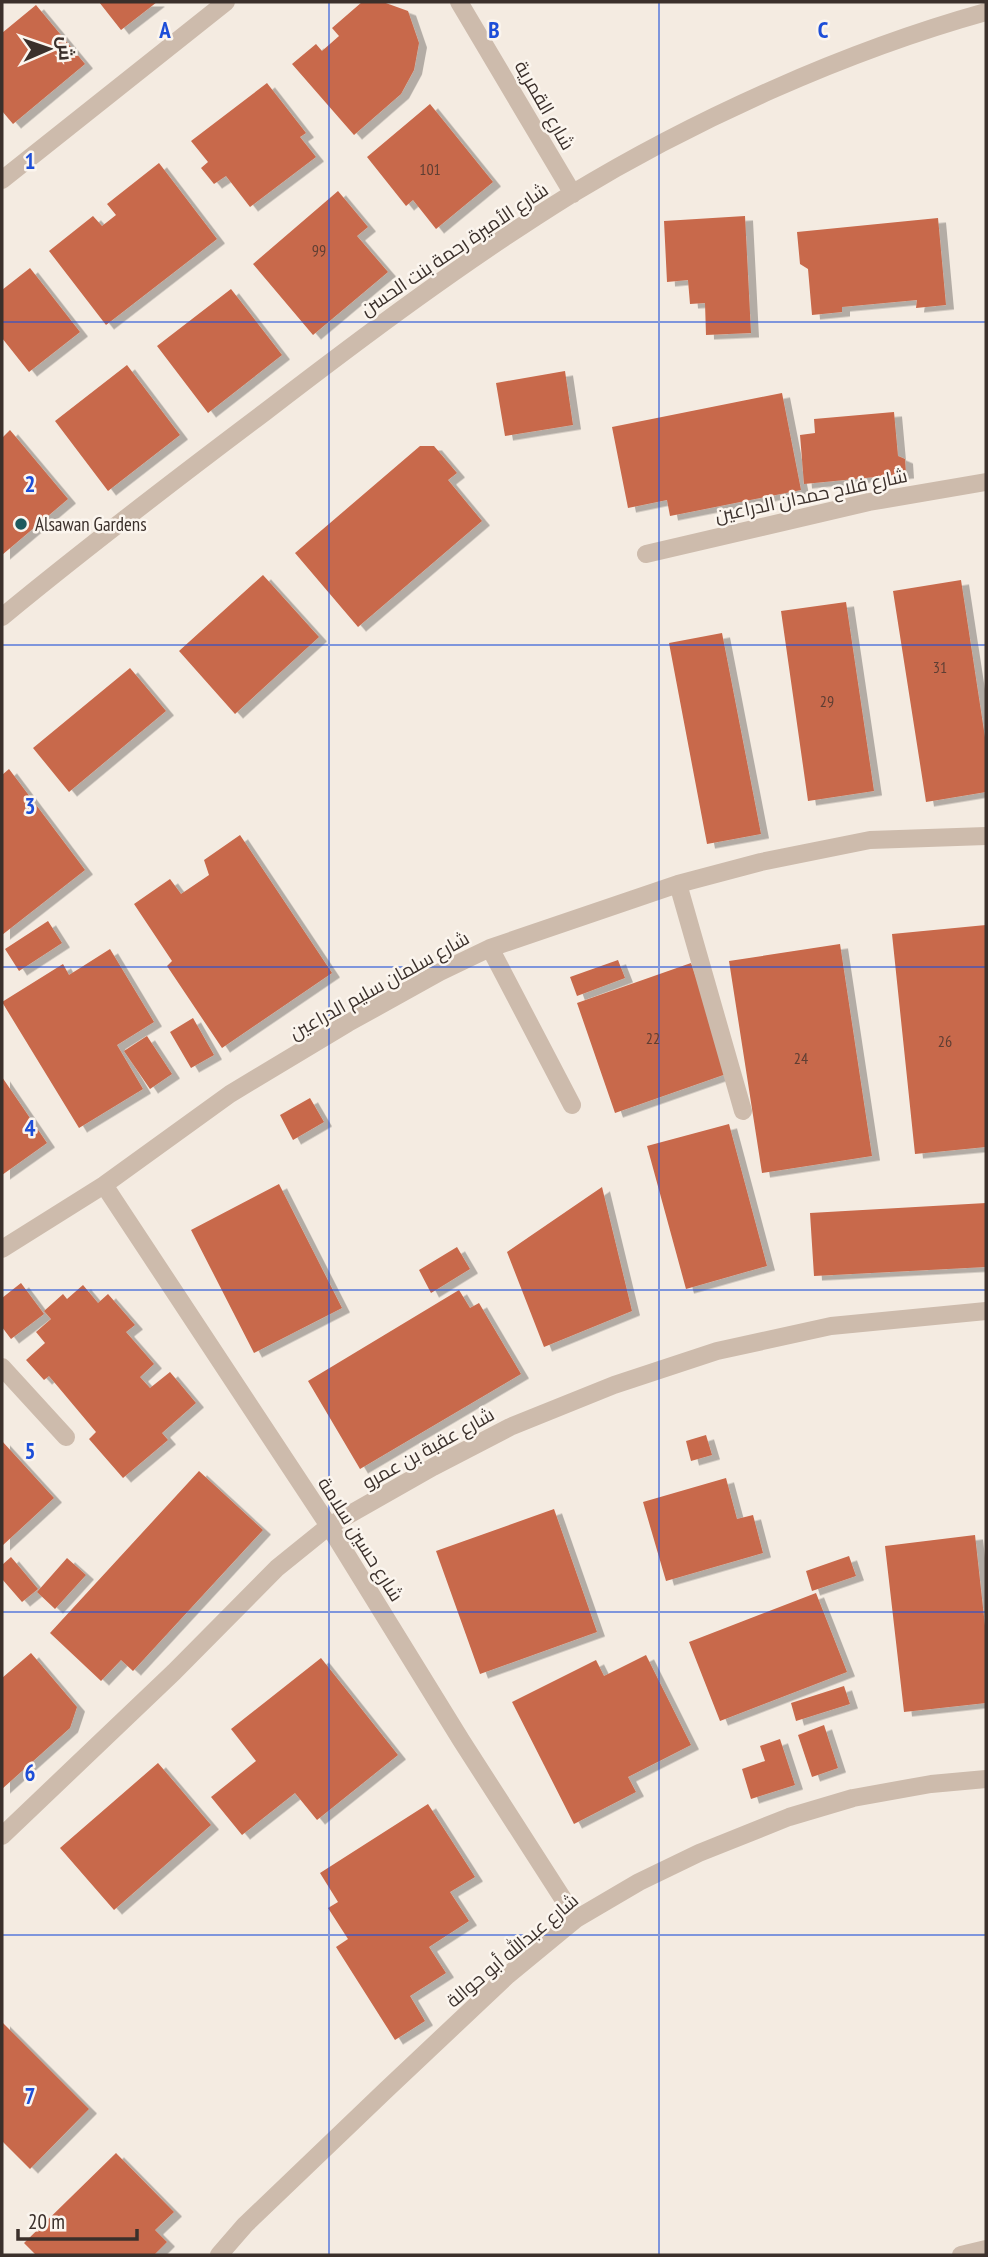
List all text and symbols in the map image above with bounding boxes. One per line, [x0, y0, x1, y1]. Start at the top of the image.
north arrow [14, 14, 84, 84]
text: A [158, 15, 171, 44]
text: B [488, 15, 500, 44]
text: C [818, 15, 829, 44]
text: ش [54, 36, 78, 61]
street label: شارع القمرية [508, 56, 580, 155]
text: 1 [25, 146, 36, 175]
house number: 101 [419, 159, 441, 179]
street label: شارع الأميرة رحمة بنت الحسن [355, 177, 554, 323]
house number: 99 [312, 240, 326, 260]
street label: شارع فلاح حمدان الدراعين [713, 463, 910, 529]
text: 2 [25, 469, 36, 498]
place label: Alsawan Gardens [35, 512, 147, 536]
marker: Alsawan Gardens [13, 516, 29, 532]
house number: 31 [933, 657, 947, 677]
house number: 29 [820, 691, 834, 711]
text: 3 [25, 791, 36, 820]
street label: شارع سلمان سليم الدراعين [285, 926, 474, 1046]
house number: 22 [646, 1028, 660, 1048]
house number: 26 [938, 1031, 952, 1051]
house number: 24 [794, 1048, 808, 1068]
text: 4 [25, 1113, 36, 1142]
street label: شارع عقبة بن عمرو [358, 1402, 499, 1496]
text: 5 [25, 1436, 36, 1465]
street label: شارع حسين سلامة [311, 1472, 409, 1607]
text: 6 [25, 1758, 36, 1787]
street label: شارع عبدالله أبو حوالة [441, 1888, 584, 2014]
text: 7 [25, 2081, 36, 2110]
scale bar [18, 2198, 136, 2242]
text: 20 m [28, 2208, 65, 2235]

